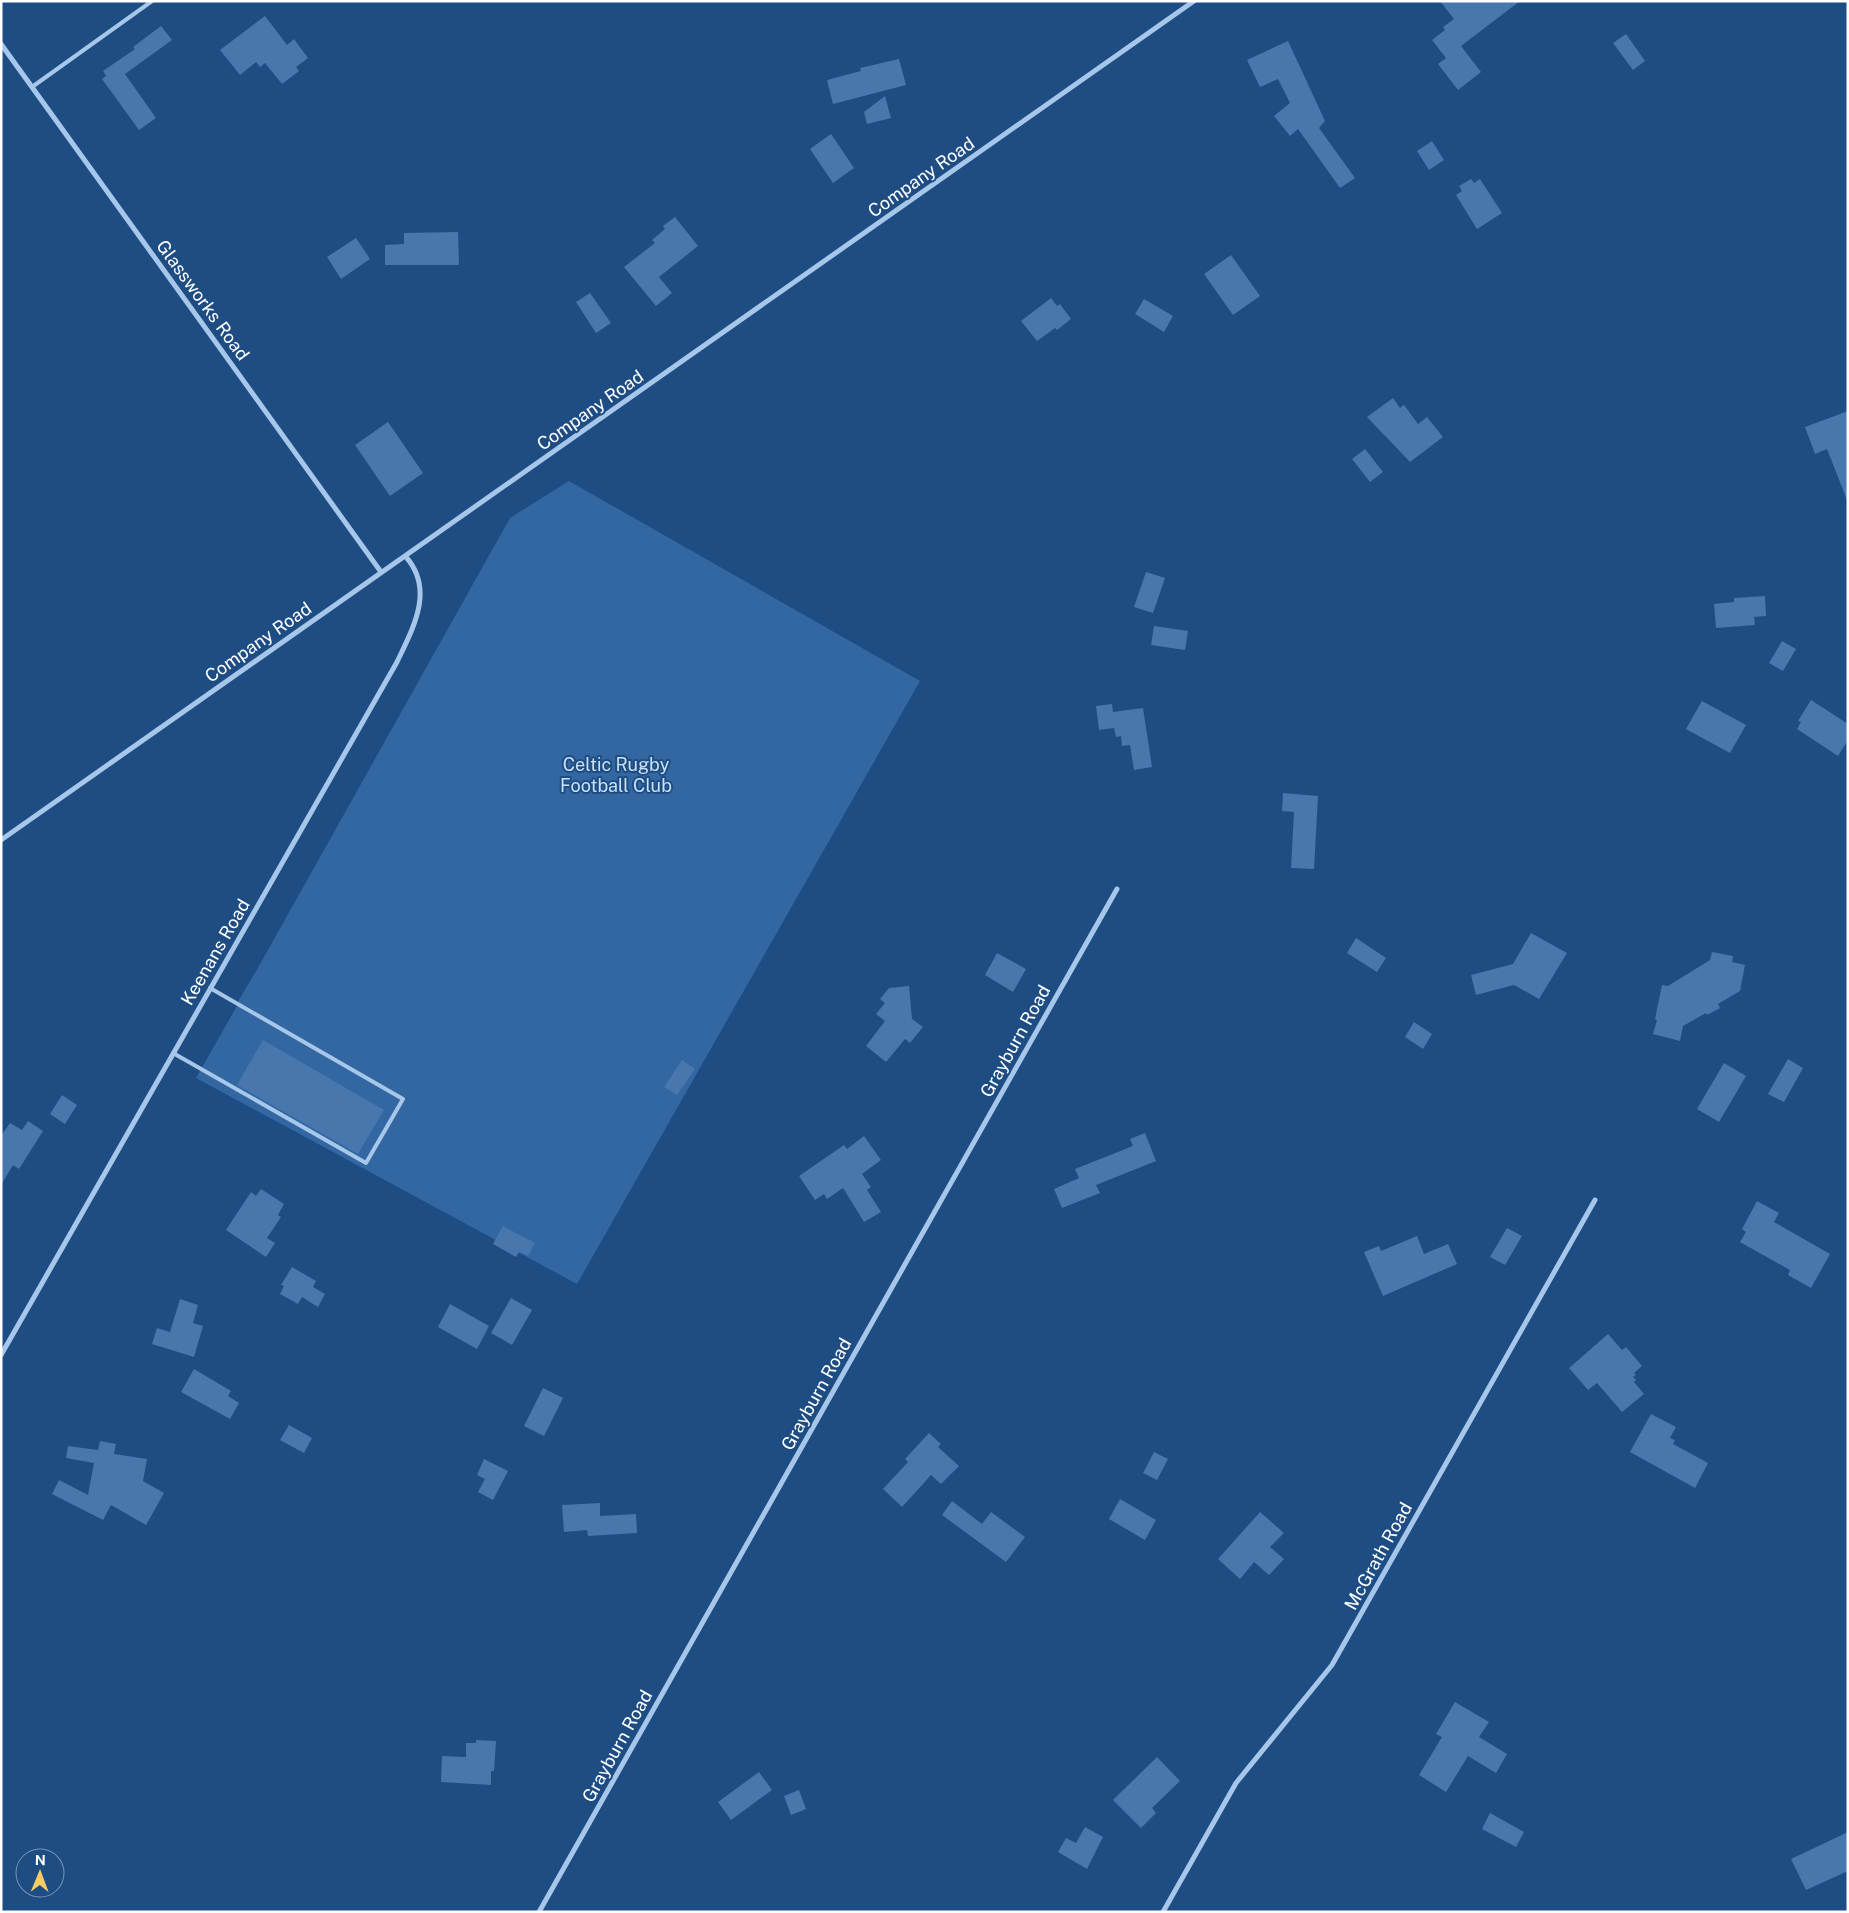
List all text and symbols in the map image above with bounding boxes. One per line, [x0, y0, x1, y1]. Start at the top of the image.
street label: Company Road [864, 132, 978, 222]
street label: Glassworks Road [152, 236, 254, 364]
street label: Company Road [533, 365, 647, 455]
street label: Company Road [201, 597, 315, 687]
park label: Celtic Rugby Football Club [560, 754, 672, 796]
street label: Keenans Road [176, 895, 254, 1009]
street label: Grayburn Road [976, 981, 1054, 1101]
street label: Grayburn Road [777, 1334, 855, 1454]
street label: McGrath Road [1340, 1499, 1416, 1613]
street label: Grayburn Road [578, 1686, 656, 1806]
north arrow [15, 1848, 65, 1898]
text: N [35, 1852, 46, 1868]

